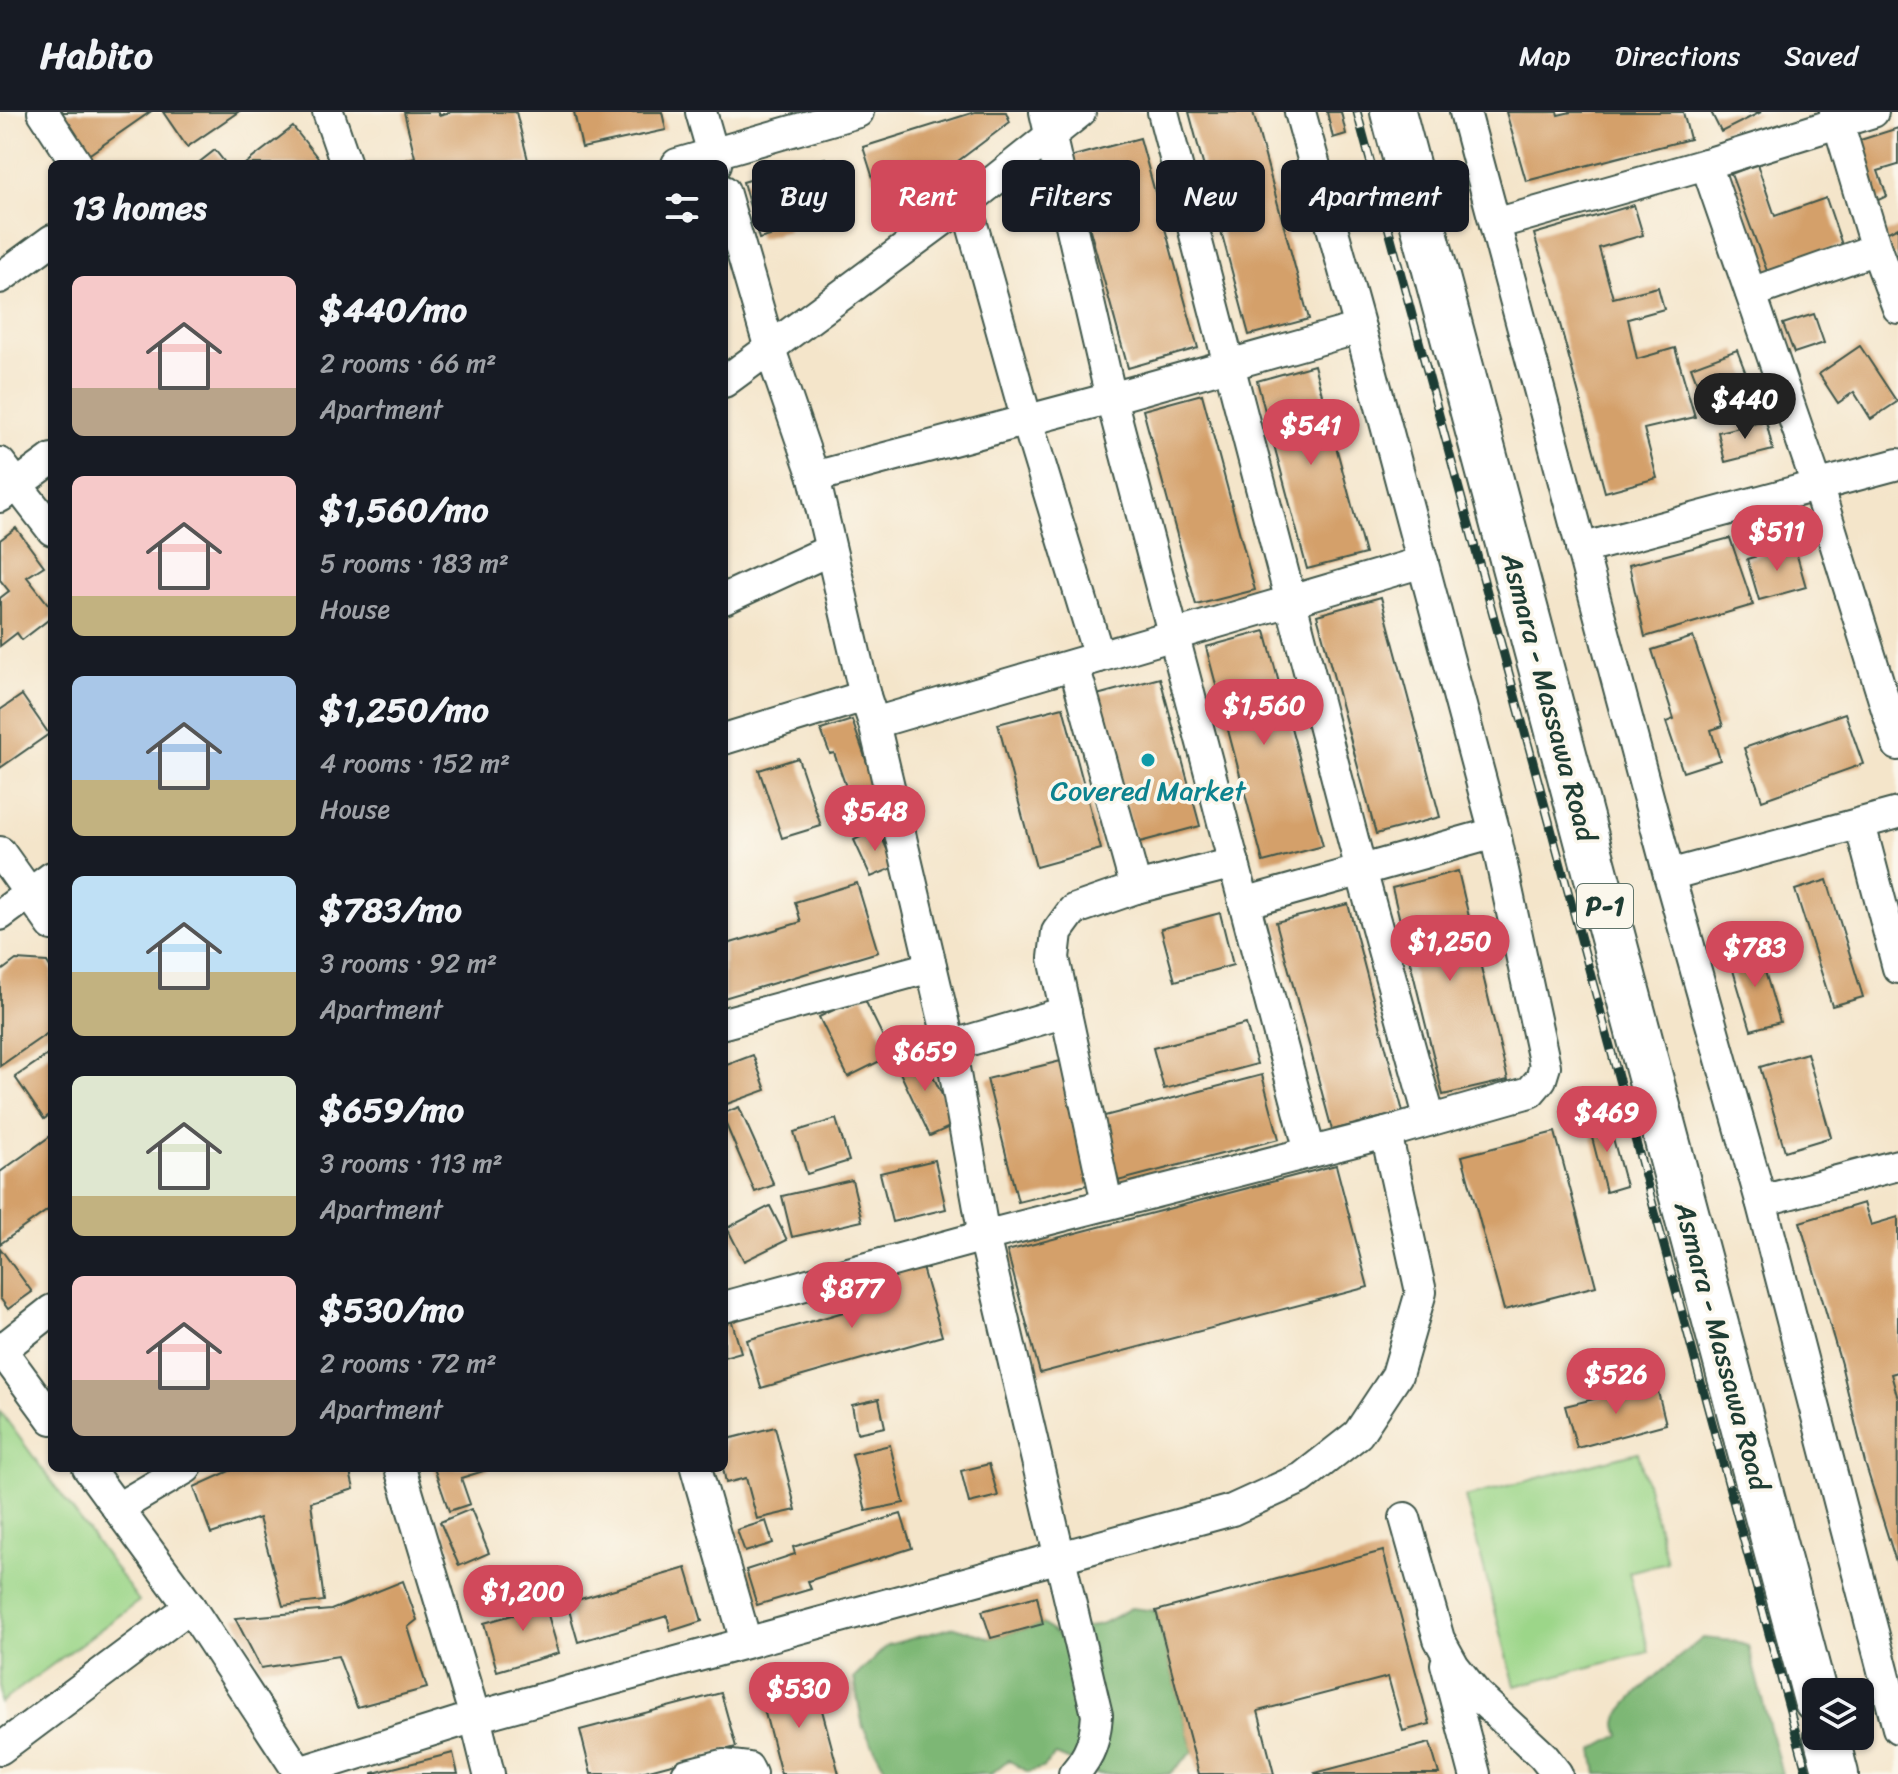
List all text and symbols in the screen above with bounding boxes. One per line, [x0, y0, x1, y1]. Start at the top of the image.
text: Habito [40, 22, 153, 89]
text: Map [1519, 31, 1571, 80]
text: Directions [1615, 31, 1740, 80]
text: Saved [1784, 31, 1858, 80]
chip: Buy [752, 160, 855, 232]
chip: Rent [871, 160, 986, 232]
chip: Filters [1002, 160, 1140, 232]
chip: New [1156, 160, 1265, 232]
chip: Apartment [1281, 160, 1469, 232]
text: 13 homes [72, 178, 207, 238]
icon: filters [660, 186, 704, 230]
text: $440/mo [320, 280, 467, 340]
icon: home [136, 308, 232, 404]
text: 2 rooms · 66 m² [320, 340, 496, 386]
pin: $440 [1698, 373, 1792, 441]
text: $440 [1712, 376, 1778, 422]
text: Apartment [320, 386, 443, 432]
pin: $541 [1264, 399, 1358, 467]
text: $541 [1281, 402, 1341, 448]
text: $1,560/mo [320, 480, 488, 540]
pin: $511 [1730, 505, 1824, 573]
icon: home [136, 508, 232, 604]
text: $511 [1749, 508, 1805, 554]
text: 5 rooms · 183 m² [320, 540, 509, 586]
street label: Asmara - Massawa Road [1487, 546, 1612, 849]
text: House [320, 586, 390, 632]
pin: $1,560 [1199, 679, 1329, 747]
text: $1,250/mo [320, 680, 489, 740]
text: $1,560 [1223, 682, 1305, 728]
icon: home [136, 708, 232, 804]
text: 4 rooms · 152 m² [320, 740, 510, 786]
marker: Covered Market [1139, 751, 1157, 769]
place label: Covered Market [1050, 766, 1247, 815]
pin: $548 [828, 785, 922, 853]
text: House [320, 786, 390, 832]
text: $548 [842, 788, 908, 834]
text: $783/mo [320, 880, 462, 940]
road number: P-1 [1577, 884, 1633, 928]
icon: home [136, 908, 232, 1004]
pin: $1,250 [1385, 915, 1515, 983]
text: $1,250 [1409, 918, 1491, 964]
pin: $783 [1708, 921, 1802, 989]
text: $783 [1724, 924, 1786, 970]
text: 3 rooms · 92 m² [320, 940, 497, 986]
text: Apartment [320, 986, 443, 1032]
pin: $659 [878, 1025, 972, 1093]
text: $659 [893, 1028, 957, 1074]
text: $659/mo [320, 1080, 464, 1140]
pin: $469 [1560, 1086, 1654, 1154]
text: $469 [1575, 1089, 1639, 1135]
icon: home [136, 1108, 232, 1204]
text: 3 rooms · 113 m² [320, 1140, 503, 1186]
text: Apartment [320, 1186, 443, 1232]
street label: Asmara - Massawa Road [1660, 1195, 1785, 1498]
pin: $877 [805, 1262, 899, 1330]
text: $877 [821, 1265, 883, 1311]
text: $530/mo [320, 1280, 464, 1340]
icon: home [136, 1308, 232, 1404]
text: 2 rooms · 72 m² [320, 1340, 497, 1386]
pin: $526 [1569, 1348, 1663, 1416]
text: $526 [1584, 1351, 1648, 1397]
text: Apartment [320, 1386, 443, 1432]
pin: $1,200 [458, 1565, 588, 1633]
text: $1,200 [481, 1568, 565, 1614]
pin: $530 [752, 1662, 846, 1730]
text: $530 [767, 1665, 831, 1711]
map controls [1802, 1678, 1874, 1750]
button: layers [1802, 1678, 1874, 1750]

